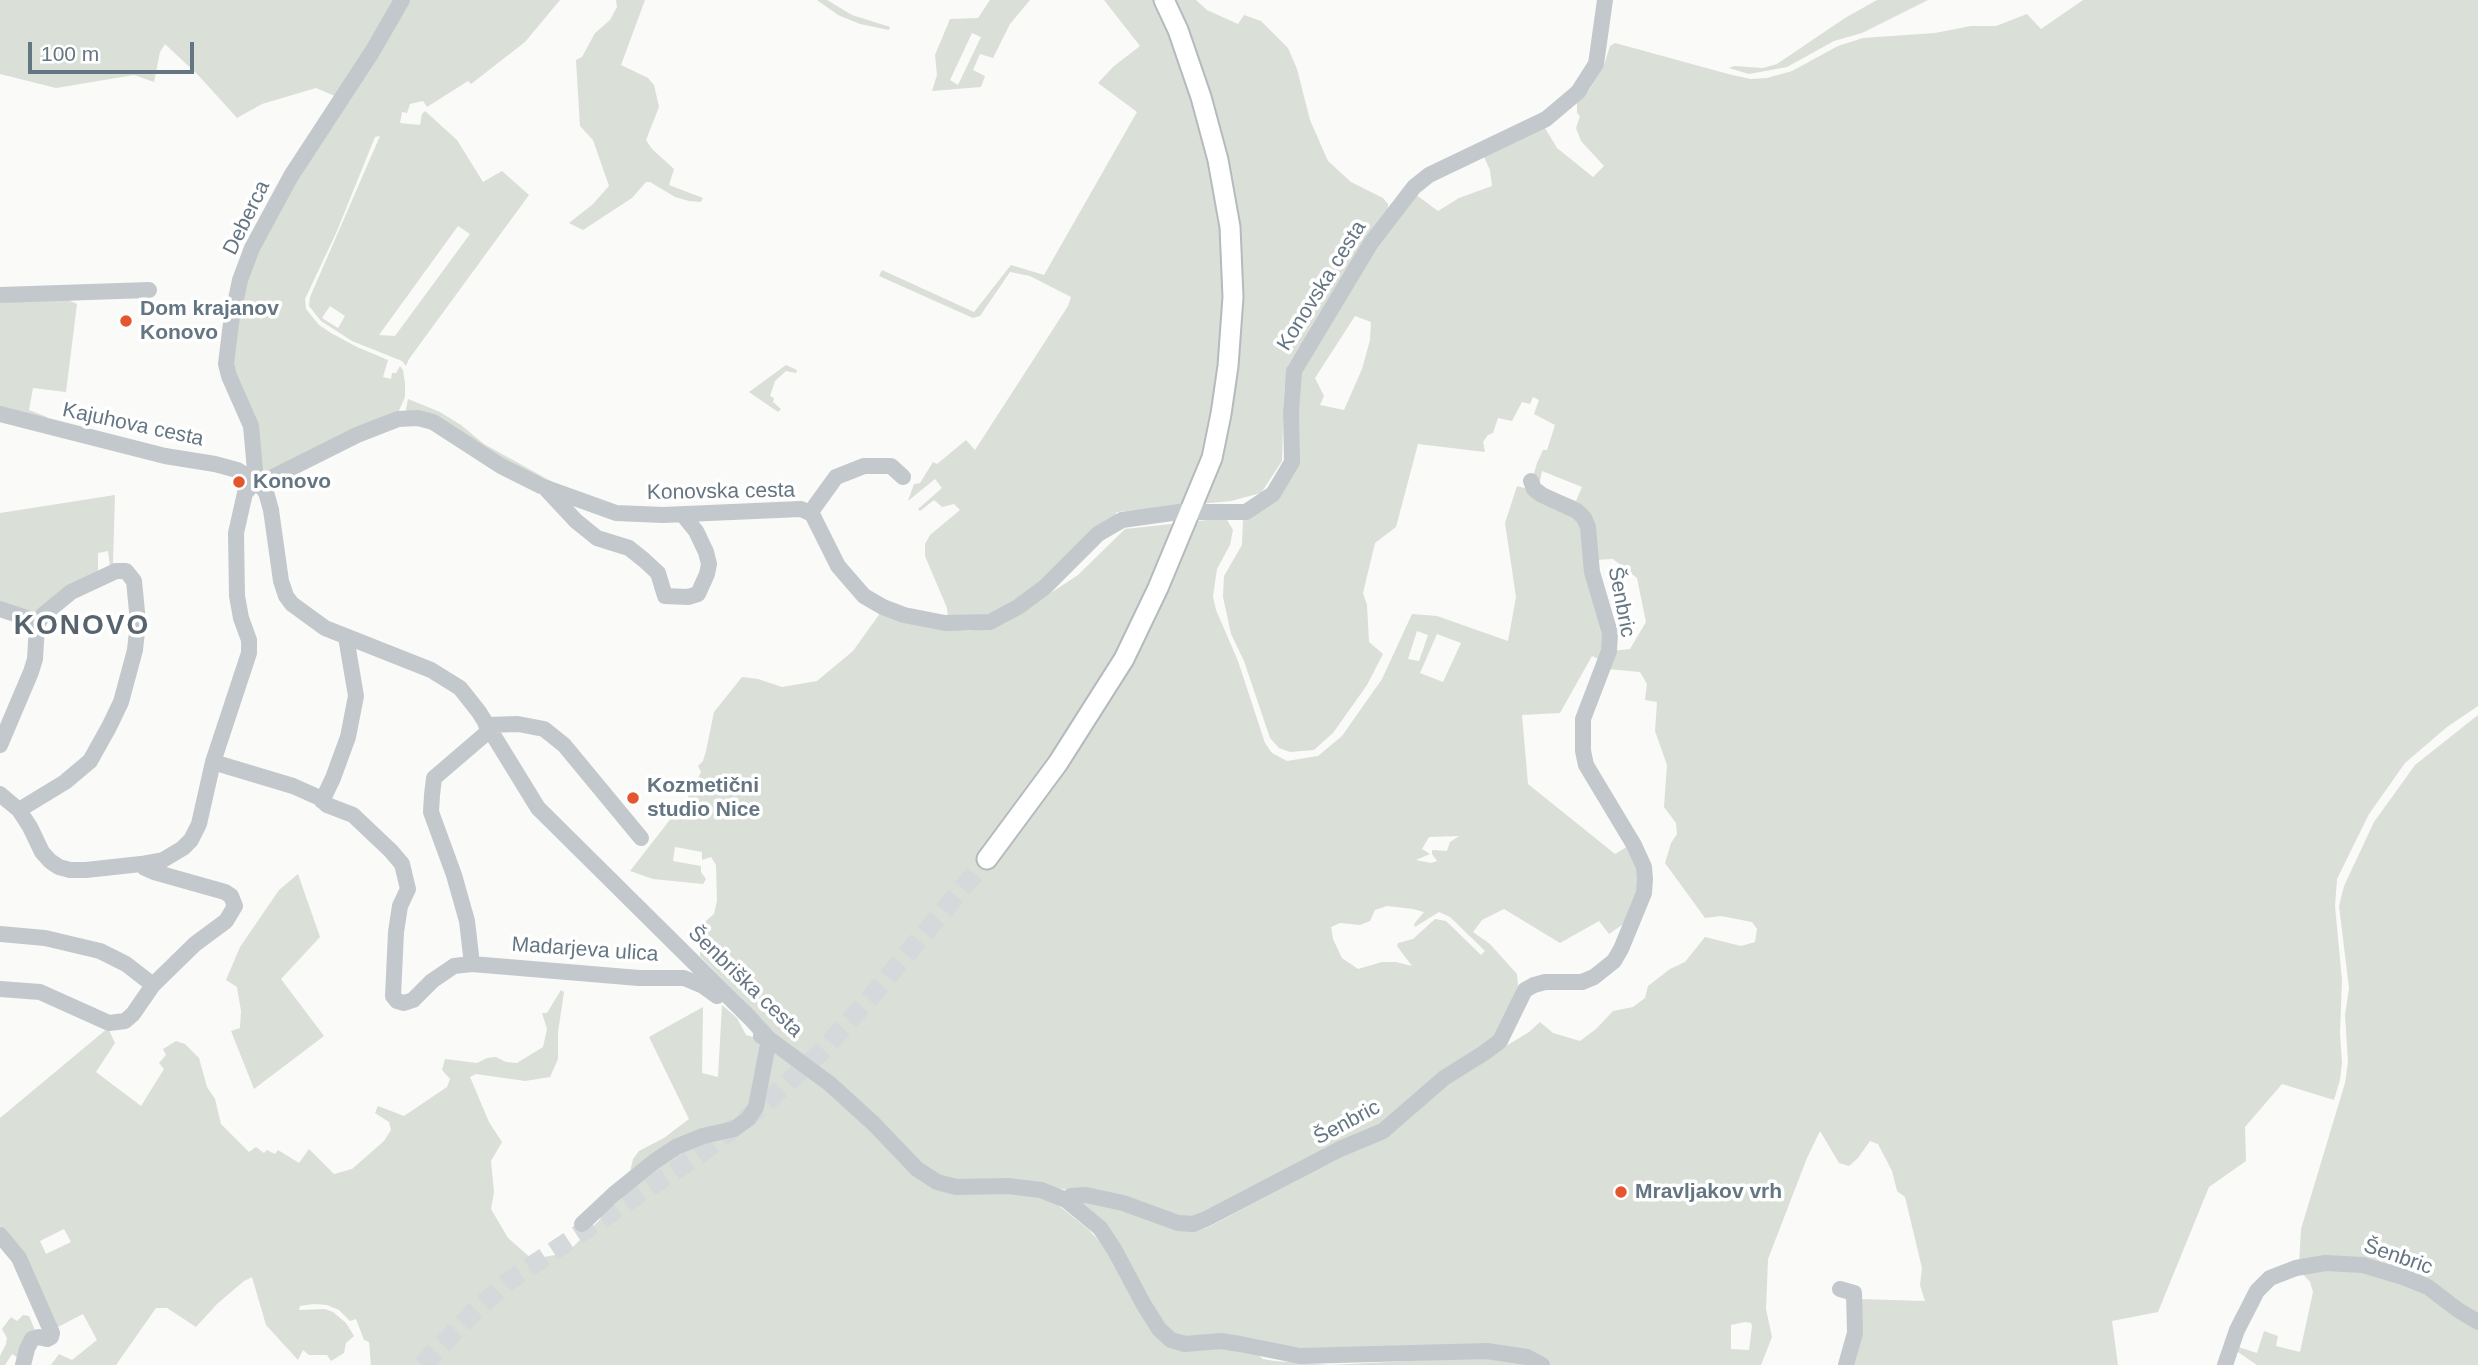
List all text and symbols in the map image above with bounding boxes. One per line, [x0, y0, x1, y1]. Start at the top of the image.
scale bar [32, 28, 198, 72]
text: 100 m [41, 42, 99, 65]
street label: Deberca [218, 177, 276, 259]
street label: Konovska cesta [1272, 216, 1372, 356]
place label: Dom krajanov Konovo [140, 296, 279, 346]
marker: Dom krajanov Konovo [118, 313, 134, 329]
street label: Kajuhova cesta [60, 398, 206, 452]
place label: Konovo [253, 469, 331, 495]
marker: Konovo [231, 474, 247, 490]
street label: Konovska cesta [647, 478, 795, 506]
street label: Šenbric [1602, 565, 1640, 639]
district label: KONOVO [15, 609, 149, 643]
place label: Kozmetični studio Nice [647, 773, 760, 823]
marker: Kozmetični studio Nice [625, 790, 641, 806]
street label: Šenbriška cesta [683, 921, 807, 1043]
street label: Madarjeva ulica [511, 932, 659, 968]
street label: Šenbric [1310, 1095, 1384, 1151]
place label: Mravljakov vrh [1635, 1179, 1782, 1205]
marker: Mravljakov vrh [1613, 1184, 1629, 1200]
street label: Šenbric [2360, 1233, 2436, 1281]

